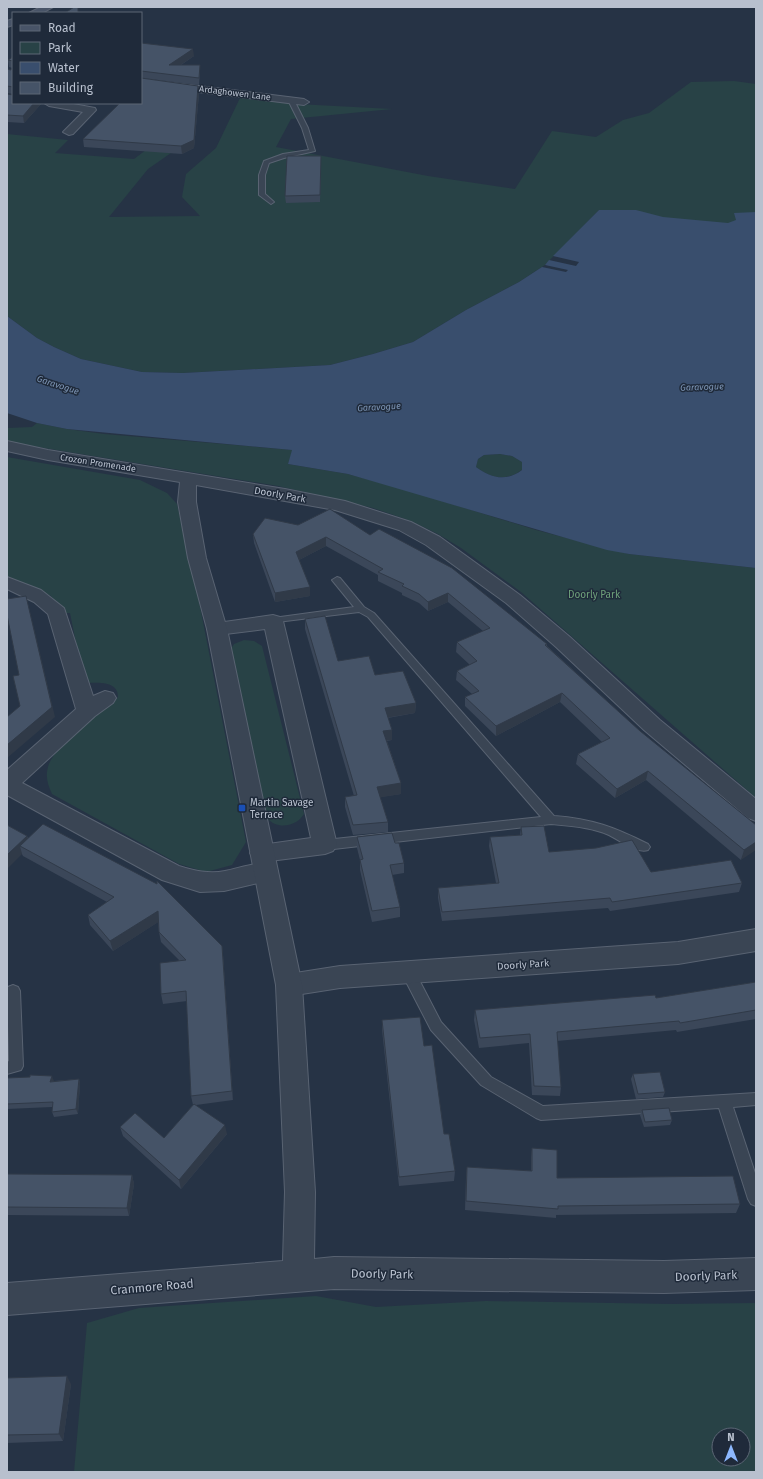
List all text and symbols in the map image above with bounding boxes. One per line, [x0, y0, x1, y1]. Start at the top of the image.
legend [12, 12, 142, 104]
text: Road [48, 21, 76, 35]
text: Park [48, 41, 72, 55]
text: Water [48, 61, 80, 75]
text: Building [48, 81, 94, 95]
street label: Ardaghowen Lane [199, 84, 272, 102]
water label: Garavogue [36, 374, 81, 397]
water label: Garavogue [680, 381, 724, 393]
water label: Garavogue [357, 401, 401, 413]
street label: Crozon Promenade [59, 452, 137, 474]
street label: Doorly Park [253, 485, 307, 506]
park label: Doorly Park [568, 589, 621, 601]
place label: Martin Savage Terrace [250, 797, 313, 821]
marker: Martin Savage Terrace [237, 803, 247, 813]
street label: Doorly Park [497, 957, 550, 973]
street label: Doorly Park [351, 1266, 414, 1282]
street label: Doorly Park [675, 1268, 738, 1284]
street label: Cranmore Road [110, 1276, 194, 1298]
north arrow [711, 1427, 751, 1467]
text: N [727, 1431, 735, 1444]

